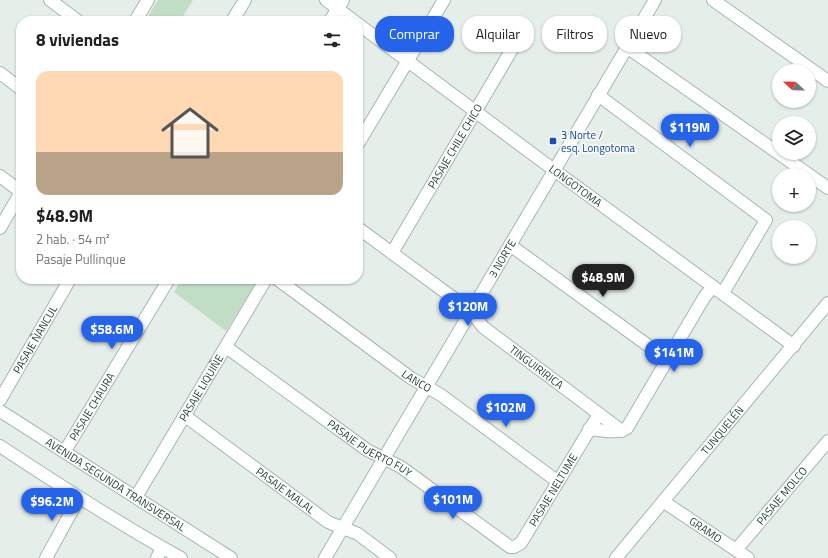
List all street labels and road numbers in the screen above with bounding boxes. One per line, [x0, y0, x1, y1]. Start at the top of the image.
street label: PASAJE CHILE CHICO [424, 101, 486, 192]
street label: LONGOTOMA [546, 161, 606, 211]
street label: 3 NORTE [485, 236, 520, 281]
street label: PASAJE ÑANCUL [9, 302, 62, 377]
street label: TINGUIRIRICA [506, 341, 567, 393]
street label: PASAJE LIQUIÑE [175, 351, 227, 424]
street label: LANCO [398, 366, 435, 396]
street label: PASAJE CHAURA [65, 369, 119, 444]
street label: TUNQUELÉN [697, 402, 747, 458]
street label: PASAJE PUERTO FUY [324, 416, 415, 481]
street label: AVENIDA SEGUNDA TRANSVERSAL [42, 434, 189, 536]
street label: PASAJE NELTUME [525, 450, 581, 529]
street label: PASAJE MALAL [253, 463, 319, 518]
street label: PASAJE MOLCO [753, 463, 811, 528]
street label: GRAMO [686, 513, 725, 547]

